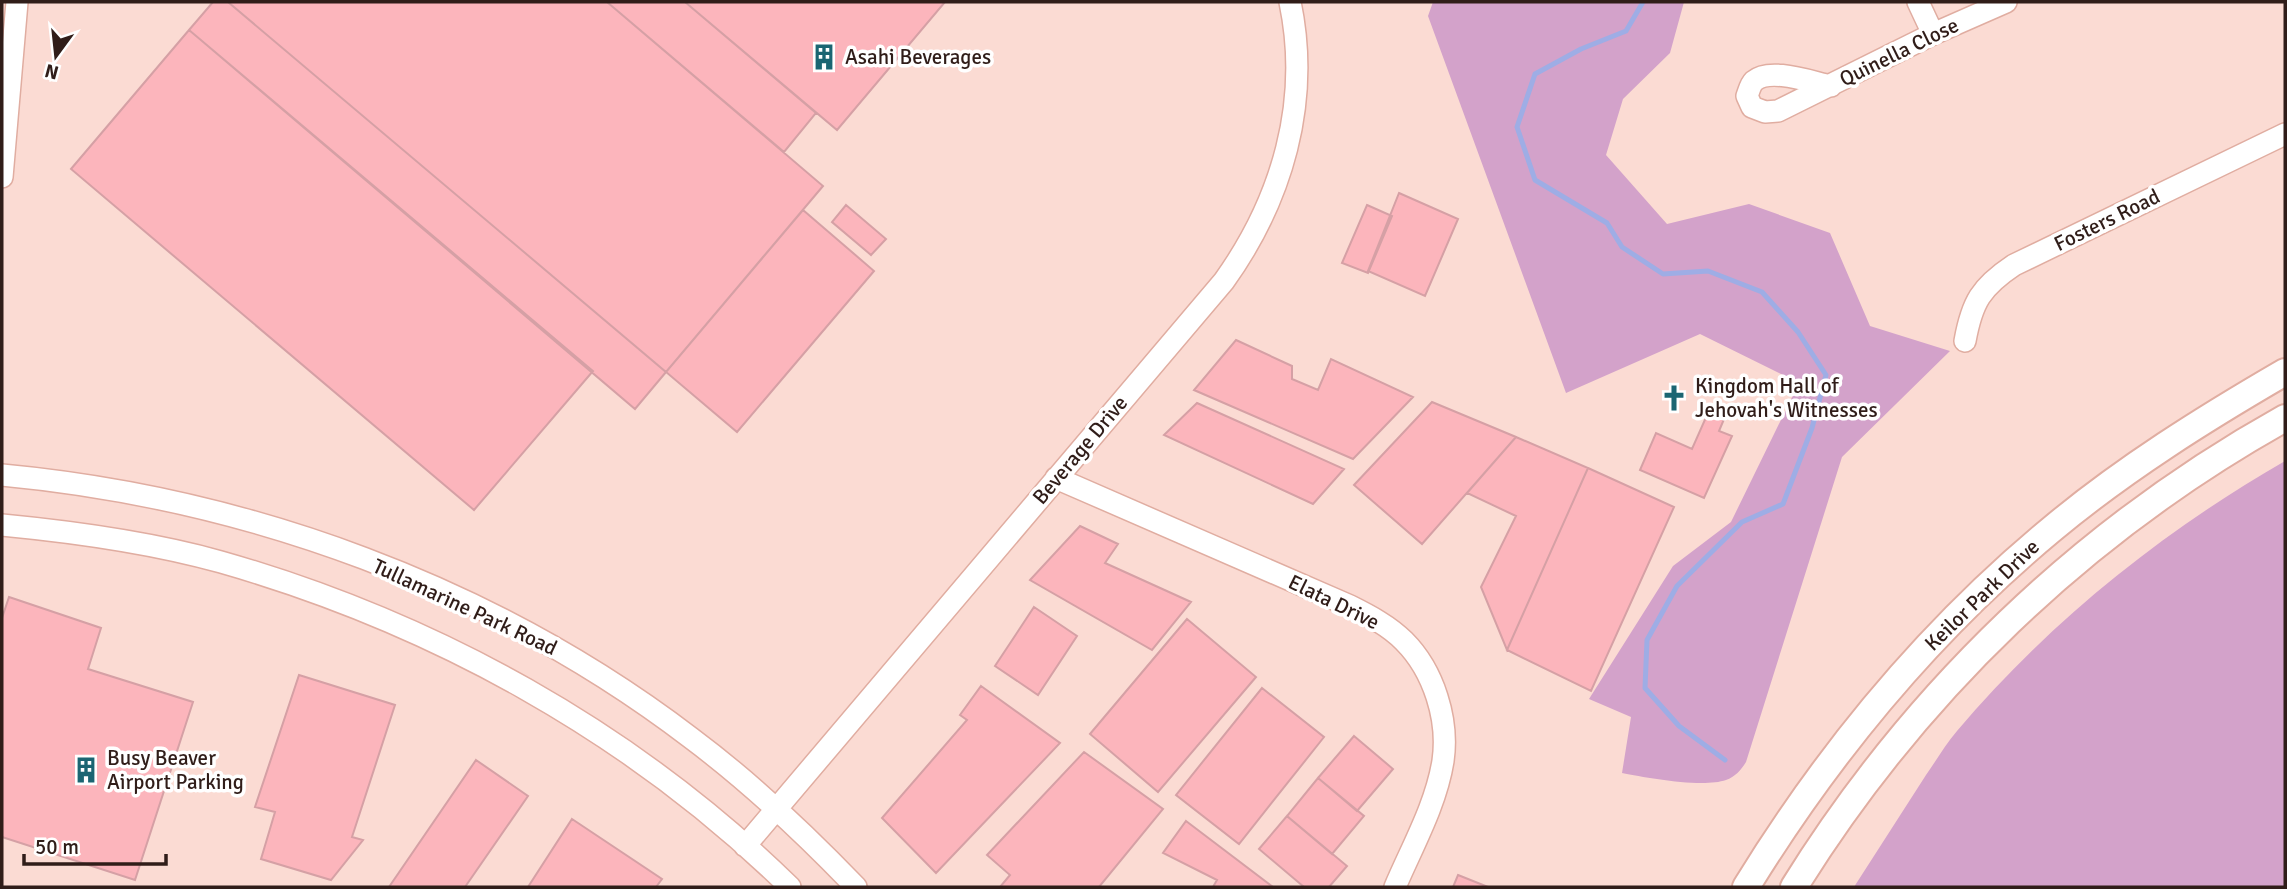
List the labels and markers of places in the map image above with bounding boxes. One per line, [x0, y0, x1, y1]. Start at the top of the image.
building icon: Asahi Beverages [809, 42, 839, 72]
place label: Asahi Beverages [845, 44, 991, 70]
place label: Kingdom Hall of Jehovah's Witnesses [1695, 373, 1878, 423]
church icon: Kingdom Hall of Jehovah's Witnesses [1659, 383, 1689, 413]
place label: Busy Beaver Airport Parking [107, 745, 244, 795]
building icon: Busy Beaver Airport Parking [71, 755, 101, 785]

